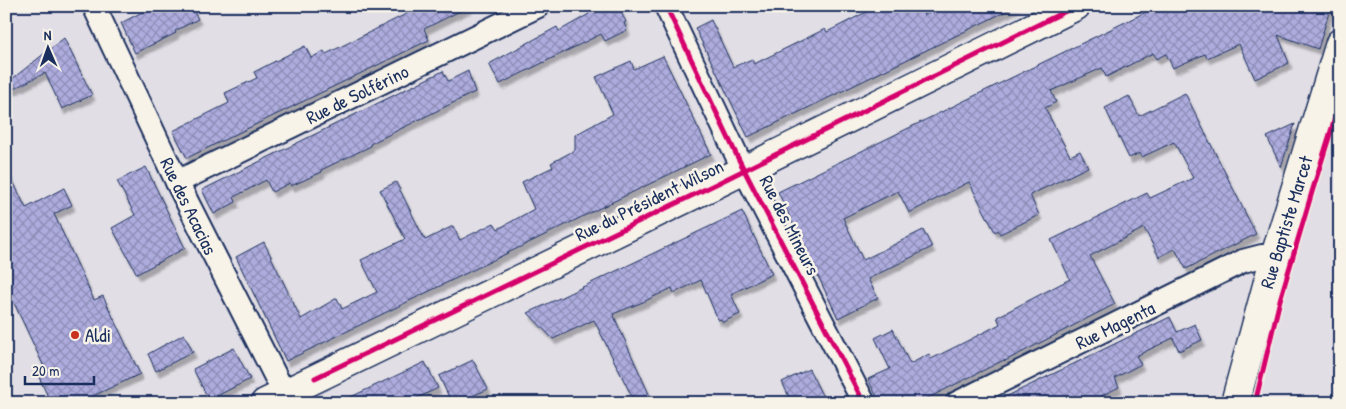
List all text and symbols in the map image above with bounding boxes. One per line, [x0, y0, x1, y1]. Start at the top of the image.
north arrow [22, 22, 72, 72]
text: N [43, 25, 52, 44]
street label: Rue de Solférino [301, 58, 413, 130]
street label: Rue Baptiste Marcet [1253, 152, 1319, 292]
street label: Rue des Acacias [154, 153, 224, 259]
street label: Rue du Président Wilson [570, 153, 728, 247]
street label: Rue des Mineurs [754, 171, 826, 279]
street label: Rue Magenta [1071, 294, 1160, 355]
place label: Aldi [85, 322, 111, 348]
marker: Aldi [69, 329, 81, 341]
scale bar [25, 354, 94, 386]
text: 20 m [32, 360, 59, 381]

